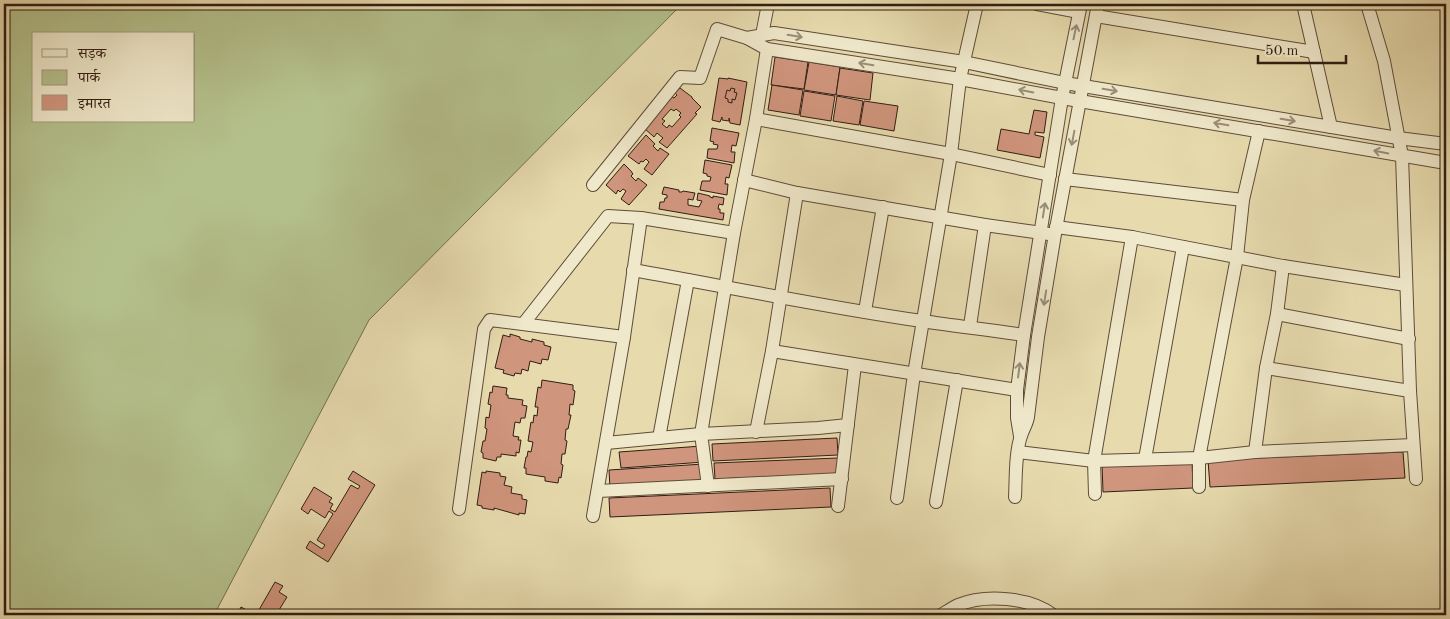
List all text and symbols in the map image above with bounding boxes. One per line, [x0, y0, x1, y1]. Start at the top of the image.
one-way arrow [1071, 25, 1080, 41]
legend [32, 32, 195, 122]
one-way arrow [787, 32, 803, 42]
scale bar [1258, 32, 1345, 64]
text: 50 m [1265, 44, 1299, 59]
text: सड़क [77, 47, 107, 62]
one-way arrow [858, 59, 874, 69]
text: पार्क [77, 68, 101, 86]
one-way arrow [1102, 85, 1118, 95]
one-way arrow [1019, 86, 1035, 96]
text: इमारत [77, 97, 112, 112]
one-way arrow [1280, 115, 1296, 125]
one-way arrow [1213, 119, 1229, 129]
one-way arrow [1068, 129, 1077, 145]
one-way arrow [1373, 147, 1389, 157]
one-way arrow [1040, 202, 1050, 218]
one-way arrow [1039, 289, 1049, 305]
one-way arrow [1015, 363, 1025, 379]

